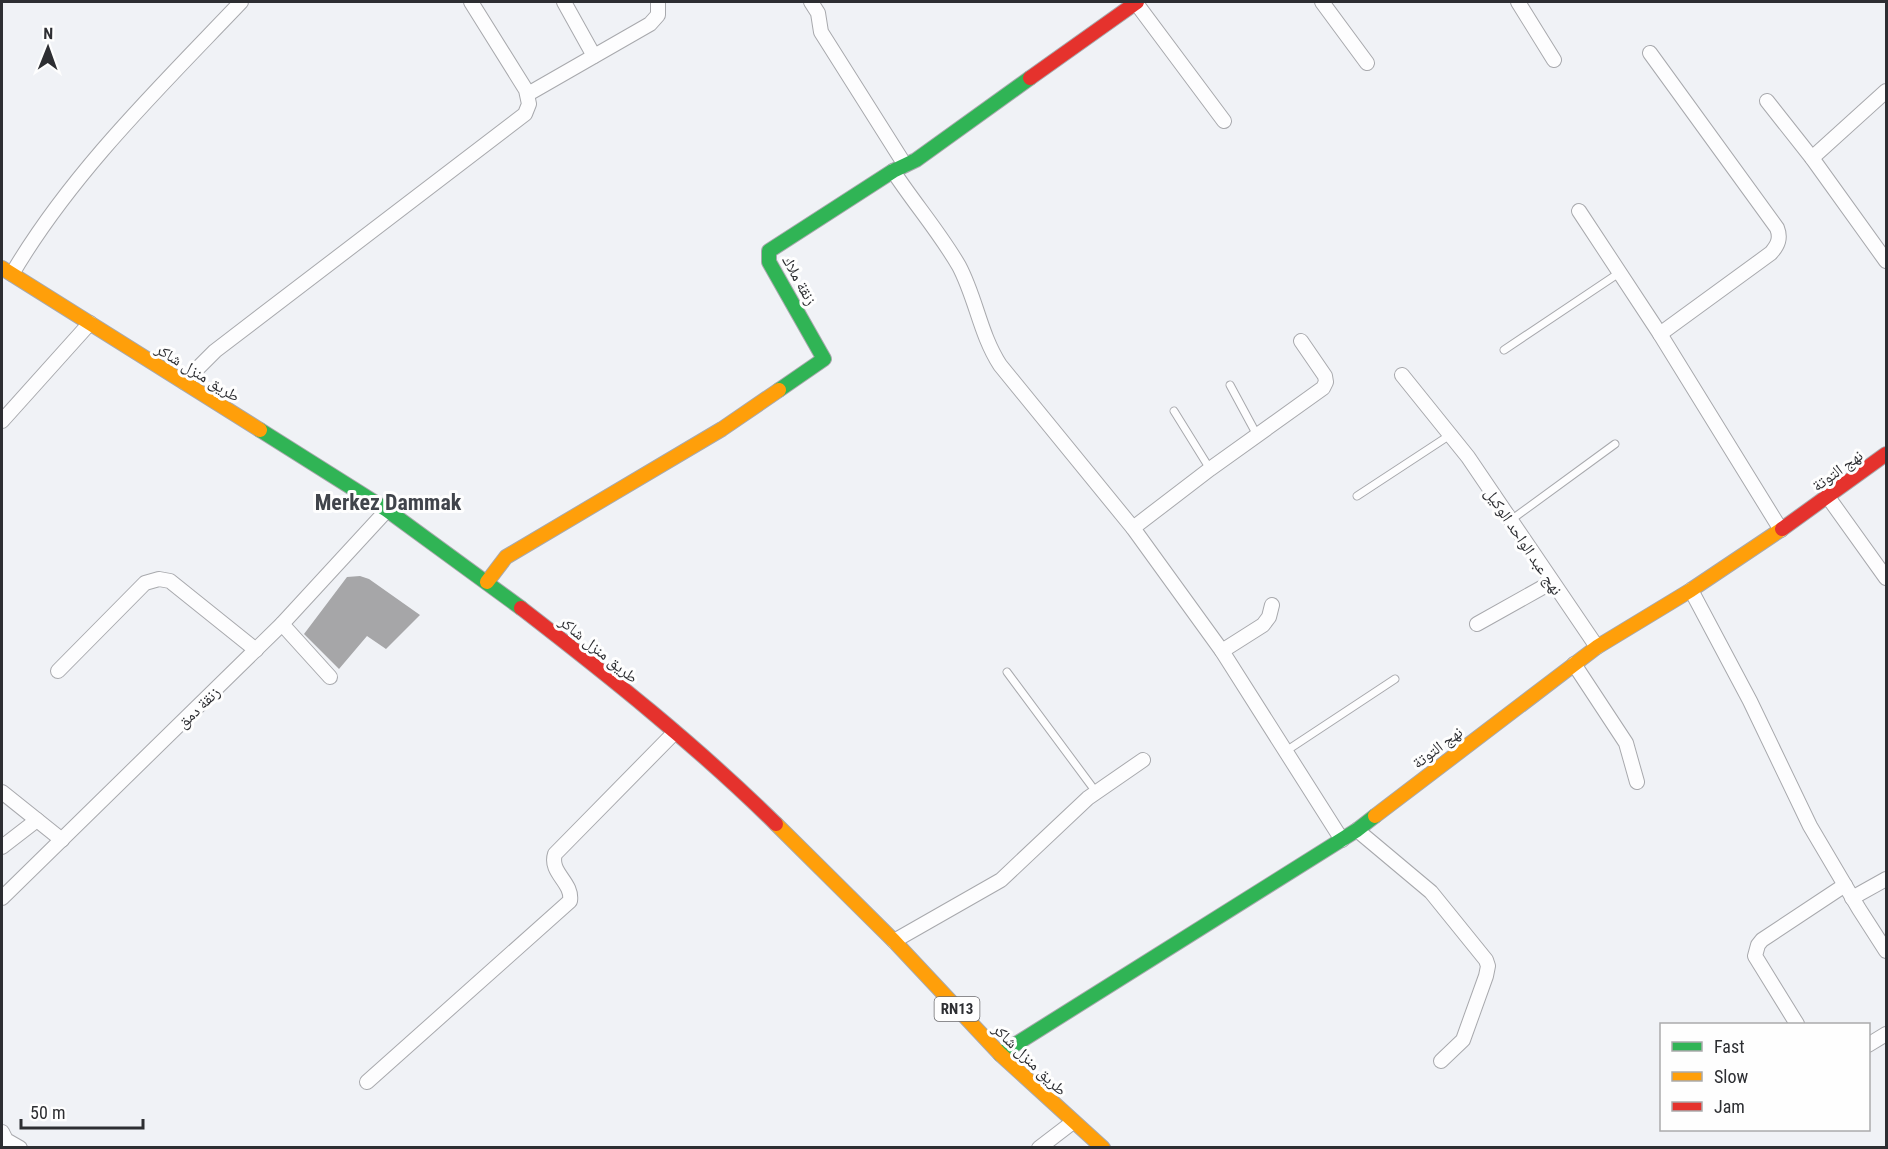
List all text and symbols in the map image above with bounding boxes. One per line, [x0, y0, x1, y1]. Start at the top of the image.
north arrow [18, 18, 78, 78]
text: N [43, 24, 53, 43]
street label: زنقة ملاك [778, 252, 821, 308]
street label: طريق منزل شاكر [151, 338, 243, 407]
street label: نهج التوتة [1808, 446, 1867, 496]
street label: نهج عبد الواحد الوكيل [1480, 484, 1566, 599]
district label: Merkez Dammak [315, 490, 462, 515]
street label: طريق منزل شاكر [554, 611, 642, 688]
street label: زنقة دمق [173, 683, 224, 733]
street label: نهج التوتة [1408, 722, 1467, 773]
road number: RN13 [934, 997, 980, 1021]
street label: طريق منزل شاكر [987, 1019, 1071, 1100]
legend [1660, 1023, 1870, 1131]
text: Fast [1714, 1036, 1745, 1057]
text: Slow [1714, 1066, 1749, 1087]
scale bar [21, 1092, 142, 1130]
text: Jam [1714, 1096, 1745, 1117]
text: 50 m [30, 1102, 65, 1123]

